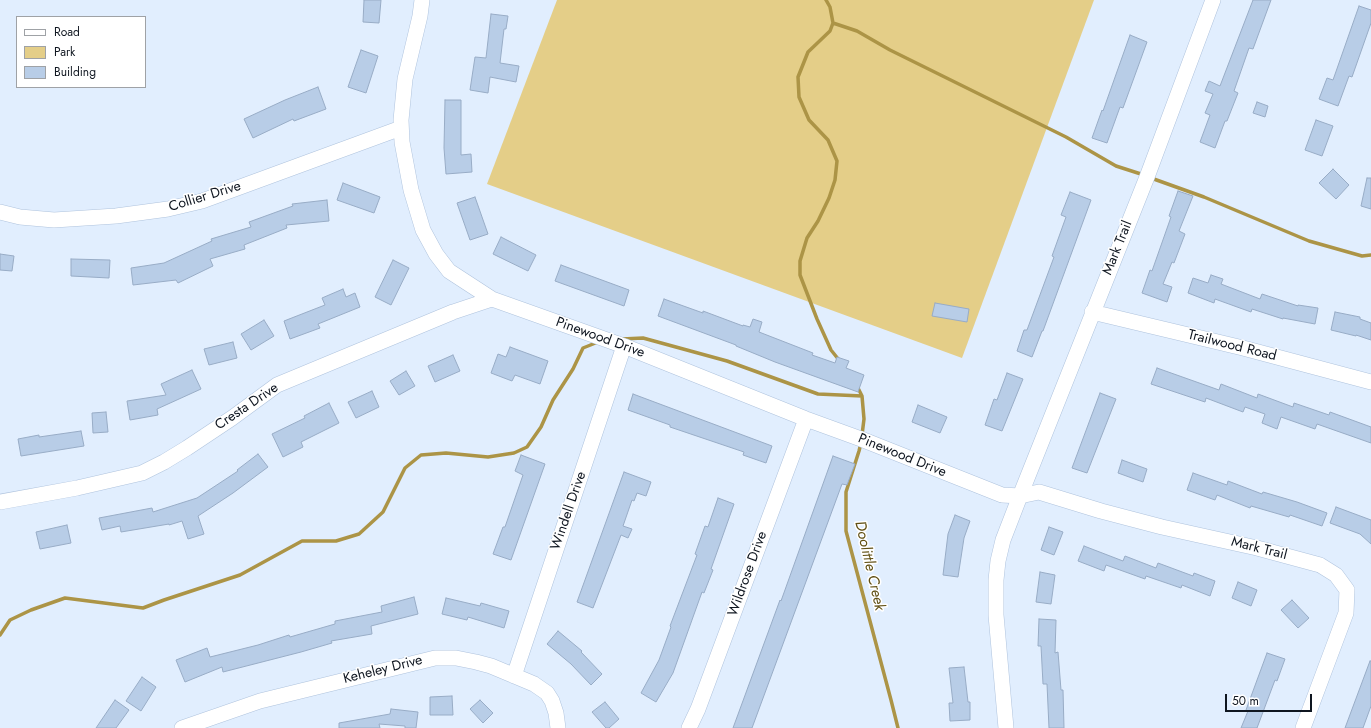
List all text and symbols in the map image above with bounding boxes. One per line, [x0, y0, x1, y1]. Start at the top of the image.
legend [16, 16, 146, 88]
text: Road [54, 23, 80, 41]
text: Park [54, 43, 75, 61]
text: Building [54, 63, 96, 81]
street label: Collier Drive [167, 178, 243, 216]
street label: Mark Trail [1100, 218, 1136, 278]
street label: Pinewood Drive [553, 314, 647, 362]
street label: Trailwood Road [1186, 327, 1278, 365]
street label: Cresta Drive [212, 380, 282, 434]
street label: Pinewood Drive [855, 431, 949, 481]
street label: Windell Drive [548, 470, 590, 552]
water label: Doolittle Creek [850, 519, 888, 613]
street label: Wildrose Drive [725, 529, 771, 619]
street label: Mark Trail [1229, 534, 1289, 564]
street label: Keheley Drive [342, 652, 424, 688]
scale bar [1227, 686, 1314, 712]
text: 50 m [1232, 692, 1259, 710]

